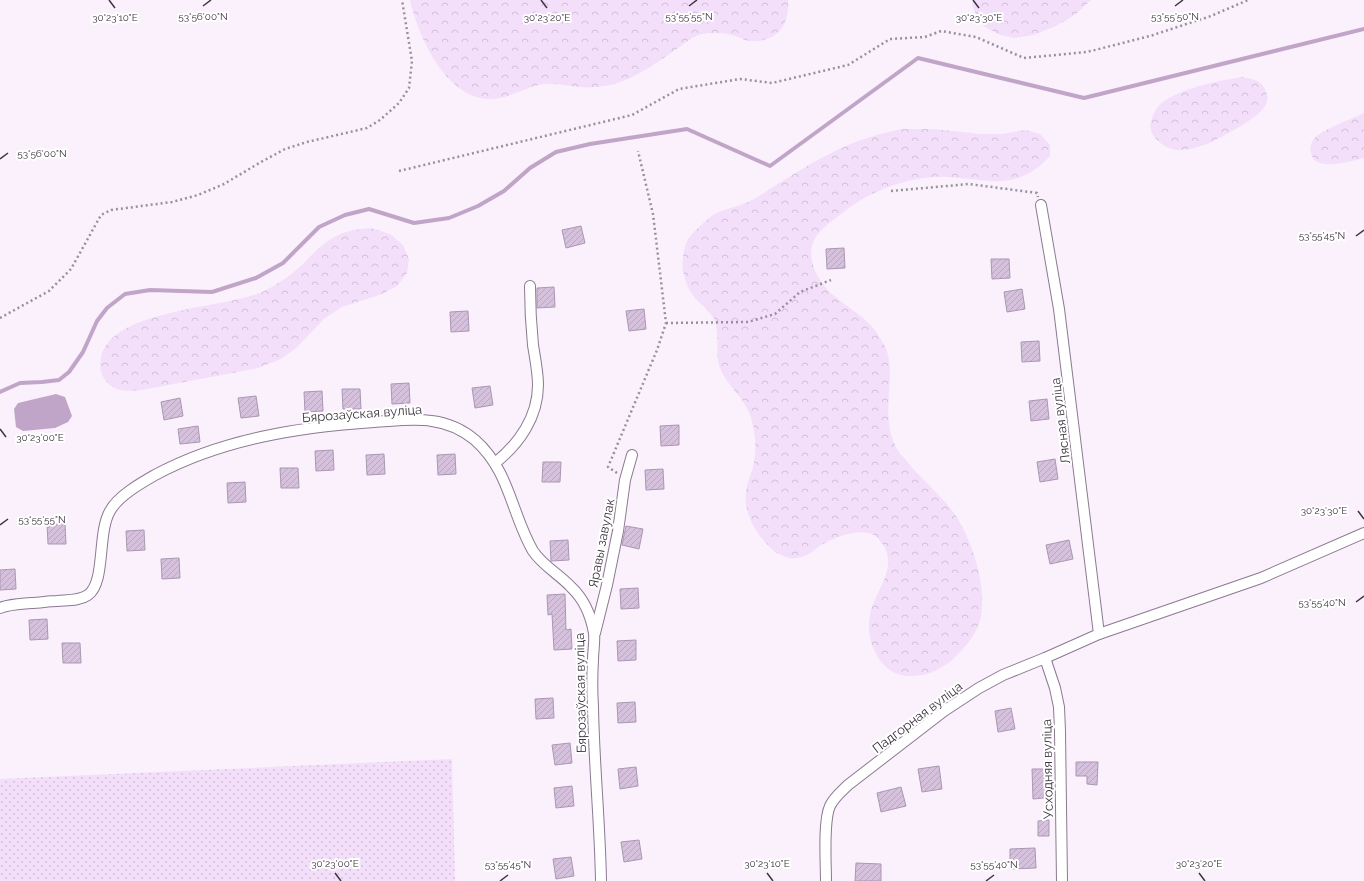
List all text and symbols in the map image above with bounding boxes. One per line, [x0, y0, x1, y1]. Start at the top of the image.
text: 53°56'00"N [178, 11, 228, 22]
text: 53°55'55"N [665, 11, 713, 22]
text: 53°55'50"N [1151, 11, 1199, 22]
text: 30°23'10"E [92, 12, 138, 23]
text: 30°23'20"E [524, 12, 570, 23]
text: 30°23'30"E [956, 12, 1002, 23]
text: 53°56'00"N [17, 148, 67, 159]
text: 53°55'45"N [1299, 230, 1345, 241]
street label: Лясная вуліца [1048, 377, 1073, 465]
street label: Бярозаўская вуліца [301, 402, 423, 425]
text: 30°23'00"E [16, 432, 64, 443]
street label: Яравы завулак [585, 497, 618, 589]
text: 30°23'30"E [1301, 505, 1347, 516]
text: 53°55'55"N [18, 514, 66, 525]
text: 53°55'40"N [1298, 597, 1346, 608]
street label: Бярозаўская вуліца [572, 633, 589, 753]
street label: Падгорная вуліца [869, 679, 965, 756]
street label: Усходняя вуліца [1039, 719, 1056, 819]
text: 30°23'00"E [311, 858, 359, 869]
text: 30°23'10"E [744, 858, 790, 869]
text: 30°23'20"E [1176, 858, 1222, 869]
text: 53°55'45"N [485, 859, 531, 870]
text: 53°55'40"N [970, 859, 1018, 870]

